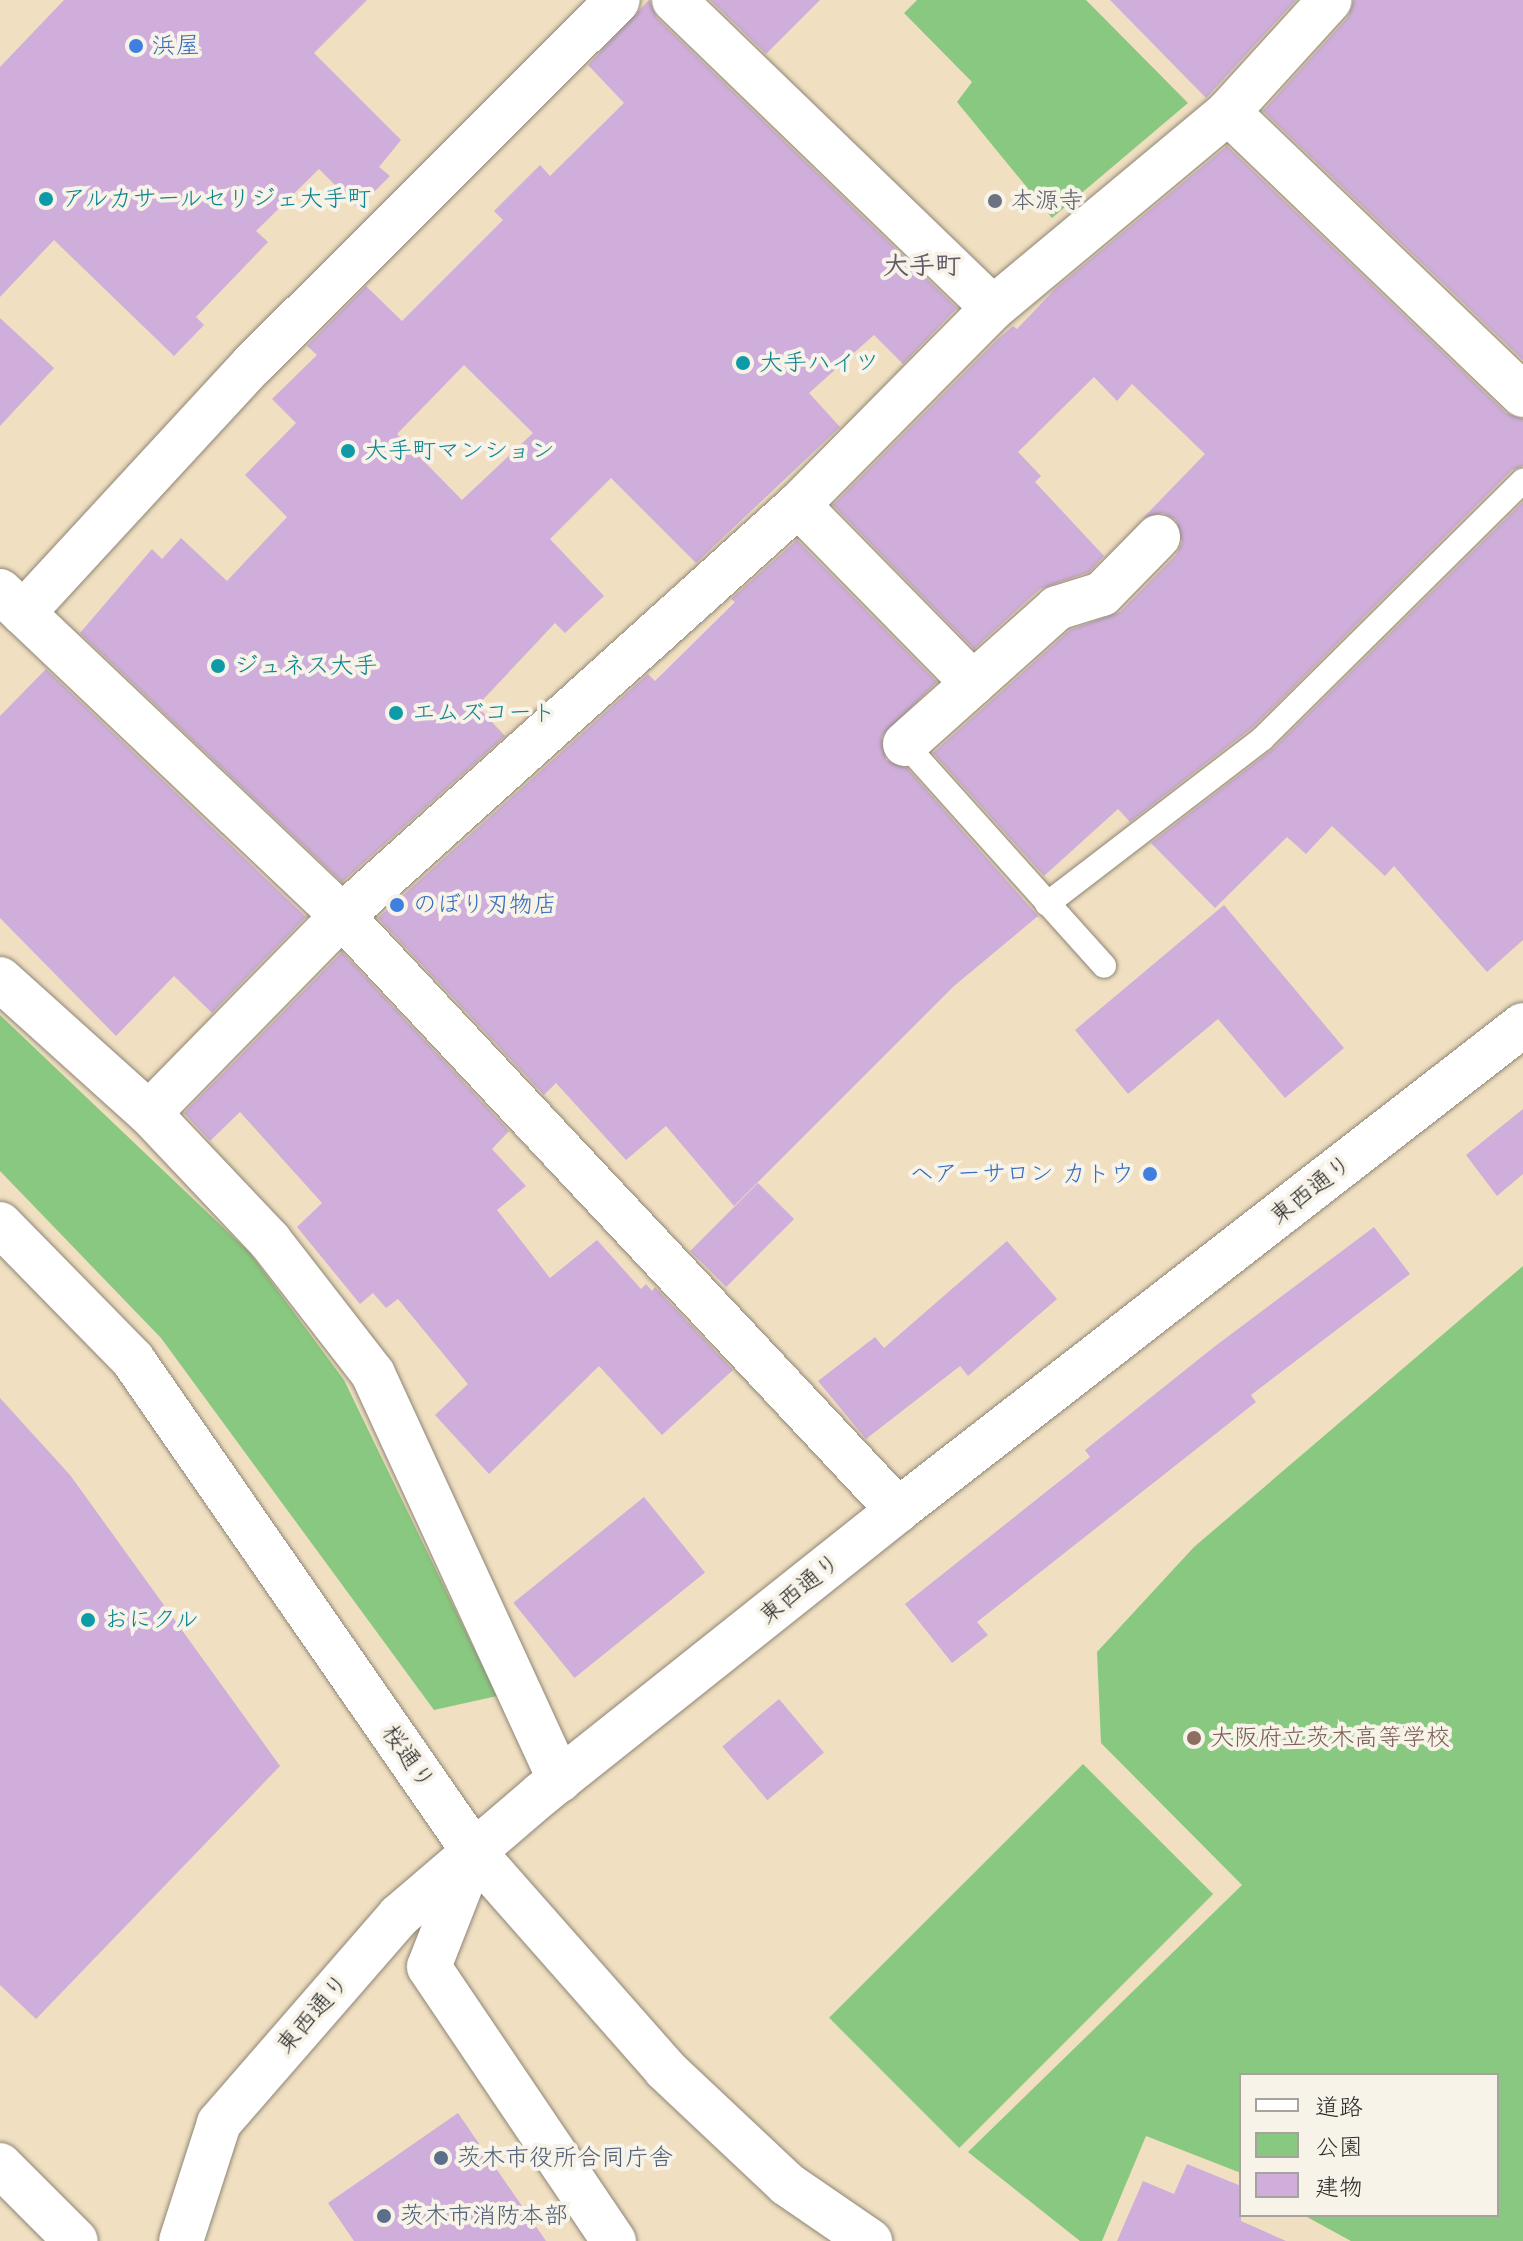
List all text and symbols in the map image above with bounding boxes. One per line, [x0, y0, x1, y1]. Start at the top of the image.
place label: 浜屋 [152, 32, 200, 60]
marker: 浜屋 [127, 37, 145, 55]
place label: アルカサールセリジェ大手町 [62, 185, 374, 213]
place label: 本源寺 [1011, 187, 1083, 215]
marker: アルカサールセリジェ大手町 [37, 190, 55, 208]
marker: 本源寺 [986, 192, 1004, 210]
district label: 大手町 [883, 249, 961, 281]
place label: 大手ハイツ [759, 349, 879, 377]
marker: 大手ハイツ [734, 354, 752, 372]
place label: 大手町マンション [364, 437, 556, 465]
marker: 大手町マンション [339, 442, 357, 460]
place label: ジュネス大手 [234, 652, 378, 680]
marker: ジュネス大手 [209, 657, 227, 675]
place label: エムズコート [412, 699, 556, 727]
marker: エムズコート [387, 704, 405, 722]
place label: のぼり刃物店 [413, 891, 557, 919]
marker: のぼり刃物店 [388, 896, 406, 914]
street label: 東西通り [1264, 1149, 1358, 1231]
place label: ヘアーサロン カトウ [911, 1160, 1134, 1188]
marker: ヘアーサロン カトウ [1141, 1165, 1159, 1183]
street label: 東西通り [754, 1548, 846, 1630]
place label: おにクル [104, 1606, 200, 1634]
marker: おにクル [79, 1611, 97, 1629]
street label: 桜通り [376, 1719, 440, 1795]
place label: 大阪府立茨木高等学校 [1210, 1724, 1450, 1752]
marker: 大阪府立茨木高等学校 [1185, 1729, 1203, 1747]
street label: 東西通り [271, 1968, 355, 2060]
legend [1239, 2073, 1499, 2217]
text: 道路 [1315, 2091, 1363, 2123]
text: 公園 [1315, 2131, 1363, 2163]
place label: 茨木市役所合同庁舎 [457, 2144, 673, 2172]
marker: 茨木市役所合同庁舎 [432, 2149, 450, 2167]
text: 建物 [1315, 2171, 1363, 2203]
place label: 茨木市消防本部 [400, 2202, 568, 2230]
marker: 茨木市消防本部 [375, 2207, 393, 2225]

